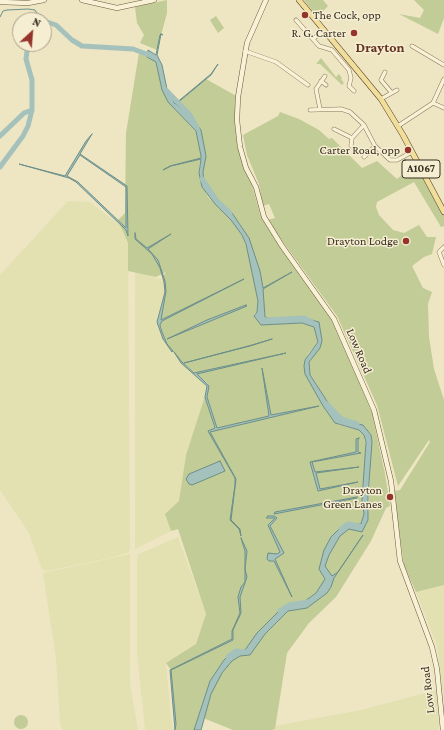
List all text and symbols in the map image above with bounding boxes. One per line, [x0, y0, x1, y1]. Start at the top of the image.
place label: The Cock, opp [313, 8, 381, 22]
marker: The Cock, opp [300, 10, 310, 20]
north arrow [12, 12, 52, 52]
text: N [31, 15, 43, 29]
place label: R. G. Carter [292, 26, 346, 40]
marker: R. G. Carter [349, 28, 359, 38]
district label: Drayton [356, 40, 404, 56]
place label: Carter Road, opp [320, 143, 400, 157]
marker: Carter Road, opp [403, 145, 413, 155]
road number: A1067 [402, 160, 440, 178]
place label: Drayton Lodge [327, 234, 398, 248]
marker: Drayton Lodge [401, 236, 411, 246]
street label: Low Road [343, 326, 375, 376]
place label: Drayton Green Lanes [323, 483, 382, 511]
marker: Drayton Green Lanes [385, 492, 395, 502]
street label: Low Road [418, 666, 438, 714]

